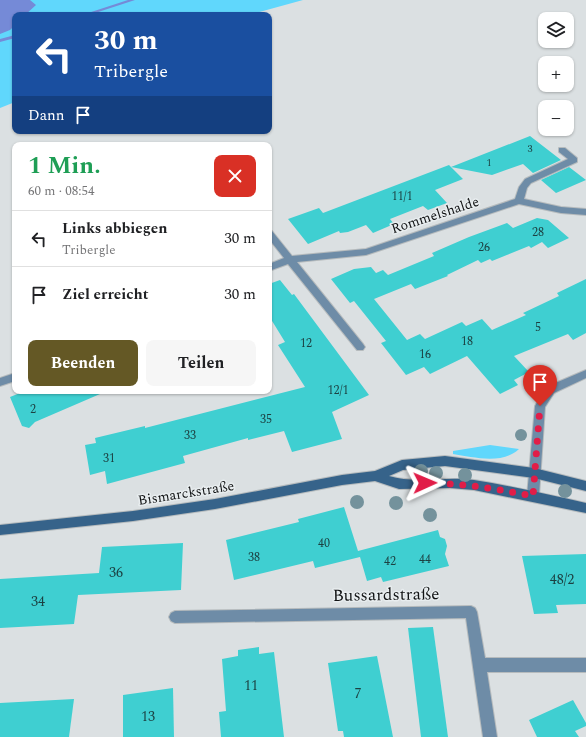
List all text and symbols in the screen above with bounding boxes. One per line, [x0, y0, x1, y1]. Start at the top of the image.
map controls [538, 12, 574, 136]
button: layers [538, 12, 574, 48]
text: 30 m [94, 19, 158, 62]
icon: left [28, 28, 80, 80]
button: + [538, 56, 574, 92]
text: Tribergle [94, 58, 168, 85]
button: − [538, 100, 574, 136]
text: Dann [28, 104, 64, 127]
icon: arrive [72, 104, 94, 126]
house number: 3 [528, 141, 533, 157]
text: 1 Min. [28, 148, 101, 184]
button: close [214, 155, 256, 197]
house number: 1 [487, 155, 492, 171]
text: 60 m · 08:54 [28, 181, 94, 201]
house number: 11/1 [391, 187, 413, 206]
street label: Rommelshalde [388, 191, 482, 239]
text: Links abbiegen [62, 217, 167, 240]
house number: 28 [532, 223, 544, 242]
text: 30 m [224, 227, 256, 250]
icon: left [28, 228, 50, 250]
house number: 26 [478, 238, 490, 257]
text: Tribergle [62, 240, 115, 260]
text: Ziel erreicht [62, 283, 148, 306]
text: 30 m [224, 283, 256, 306]
icon: arrive [28, 284, 50, 306]
house number: 5 [535, 318, 541, 337]
house number: 18 [461, 332, 473, 351]
house number: 12 [300, 334, 312, 353]
button: Beenden [28, 340, 138, 386]
button: Teilen [146, 340, 256, 386]
house number: 16 [419, 345, 431, 364]
pin [523, 365, 557, 406]
icon: arrive [529, 371, 551, 393]
house number: 12/1 [327, 381, 349, 400]
house number: 2 [30, 400, 36, 419]
house number: 35 [260, 410, 272, 429]
house number: 33 [184, 426, 196, 445]
house number: 31 [103, 449, 115, 468]
position arrow [404, 462, 446, 504]
street label: Bismarckstraße [136, 475, 236, 511]
house number: 40 [318, 534, 330, 553]
house number: 38 [248, 548, 260, 567]
house number: 44 [419, 550, 431, 569]
house number: 42 [384, 552, 396, 571]
house number: 36 [109, 562, 123, 583]
house number: 48/2 [550, 569, 574, 590]
street label: Bussardstraße [332, 581, 440, 609]
house number: 34 [31, 591, 45, 612]
house number: 11 [244, 675, 258, 696]
house number: 7 [355, 683, 362, 704]
house number: 13 [141, 706, 155, 727]

